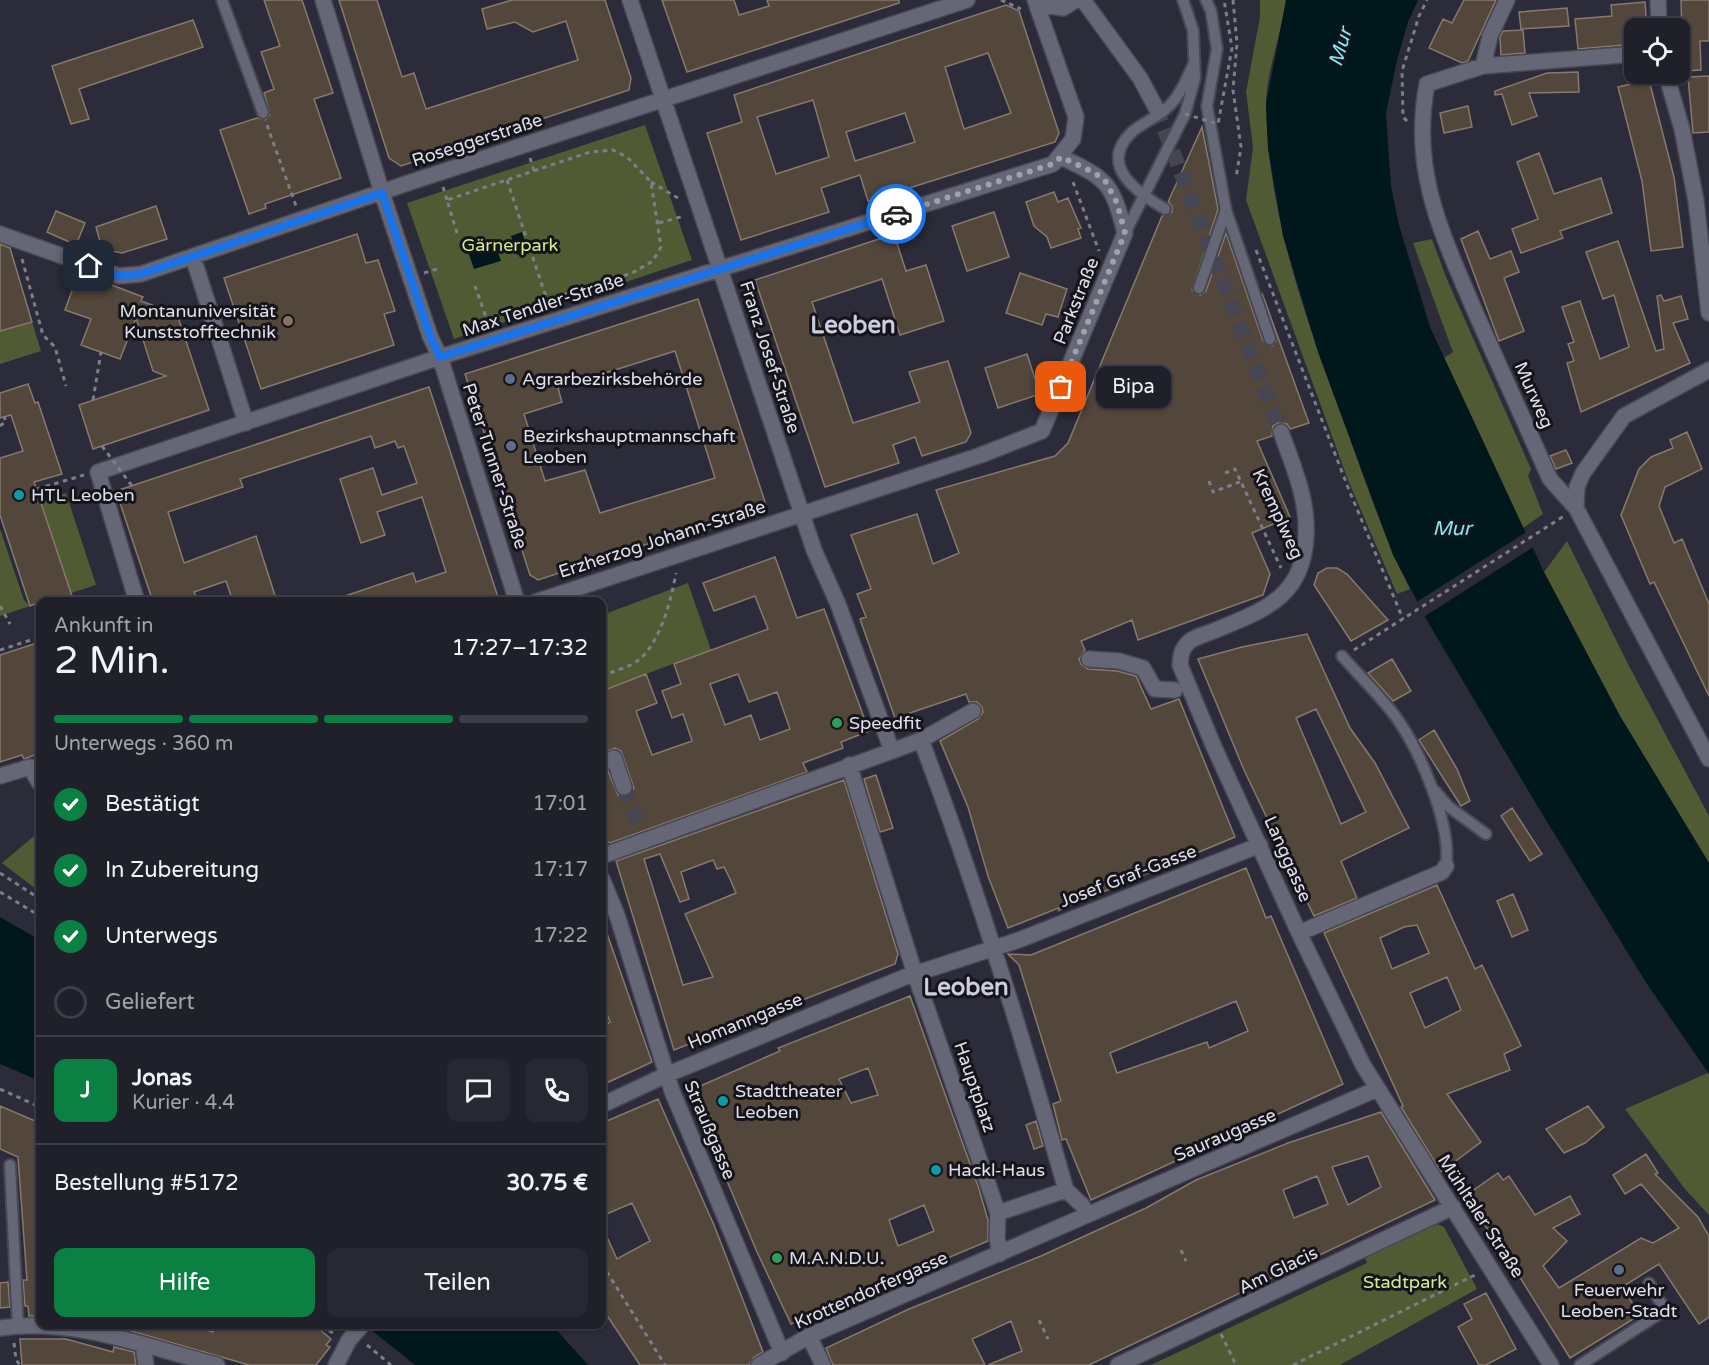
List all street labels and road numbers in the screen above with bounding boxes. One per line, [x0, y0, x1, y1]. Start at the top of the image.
street label: Roseggerstraße [409, 109, 545, 171]
street label: Parkstraße [1049, 254, 1103, 348]
street label: Max Tendler-Straße [459, 269, 627, 341]
street label: Franz Josef-Straße [735, 278, 805, 436]
street label: Murweg [1510, 358, 1558, 432]
street label: Peter Tunner-Straße [458, 380, 532, 552]
street label: Kremplweg [1248, 465, 1308, 563]
street label: Erzherzog Johann-Straße [556, 495, 768, 583]
street label: Langgasse [1259, 813, 1317, 905]
street label: Josef Graf-Gasse [1056, 840, 1200, 912]
street label: Homanngasse [684, 988, 806, 1054]
street label: Hauptplatz [949, 1039, 1001, 1135]
street label: Straußgasse [679, 1077, 741, 1183]
street label: Sauraugasse [1171, 1104, 1279, 1166]
street label: Mühltaler Straße [1433, 1150, 1529, 1282]
street label: Am Glacis [1235, 1241, 1321, 1299]
street label: Krottendorfergasse [791, 1246, 951, 1334]

